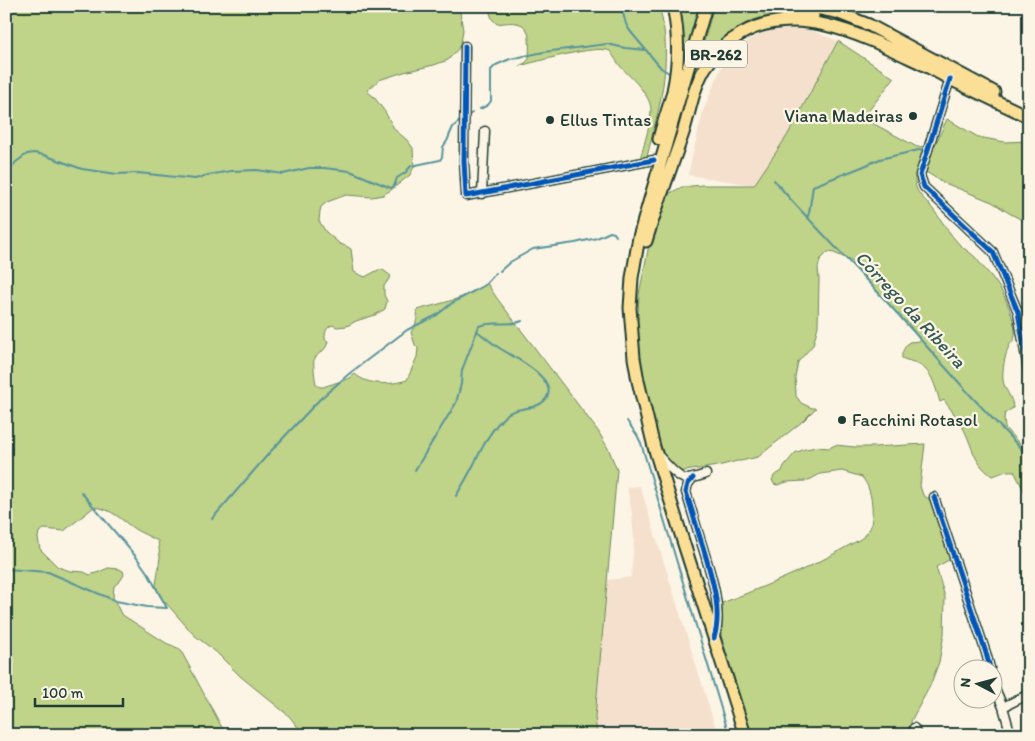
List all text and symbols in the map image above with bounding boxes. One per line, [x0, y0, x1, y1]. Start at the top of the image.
road number: BR-262 [685, 41, 747, 68]
place label: Viana Madeiras [784, 105, 903, 127]
place label: Ellus Tintas [560, 109, 651, 131]
marker: Viana Madeiras [907, 110, 919, 122]
marker: Ellus Tintas [544, 114, 556, 126]
water label: Córrego da Ribeira [851, 246, 971, 373]
place label: Facchini Rotasol [852, 409, 978, 431]
marker: Facchini Rotasol [836, 414, 848, 426]
north arrow [952, 658, 1002, 708]
scale bar [35, 676, 122, 708]
text: N [957, 677, 975, 688]
text: 100 m [42, 684, 84, 702]

